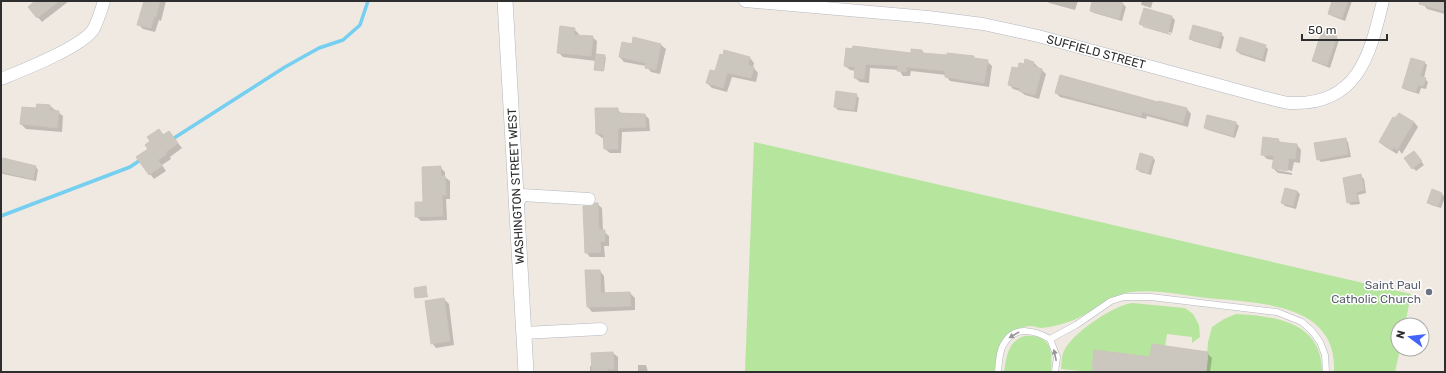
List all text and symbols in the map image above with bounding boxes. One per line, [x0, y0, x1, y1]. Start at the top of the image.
scale bar [1302, 16, 1387, 42]
text: 50 m [1308, 23, 1336, 37]
street label: SUFFIELD STREET [1045, 32, 1147, 72]
street label: WASHINGTON STREET WEST [505, 107, 527, 264]
place label: Saint Paul Catholic Church [1331, 278, 1421, 306]
marker: Saint Paul Catholic Church [1424, 287, 1434, 297]
north arrow [1390, 317, 1430, 357]
text: N [1394, 329, 1408, 340]
one-way arrow [1008, 332, 1020, 339]
one-way arrow [1052, 349, 1058, 361]

